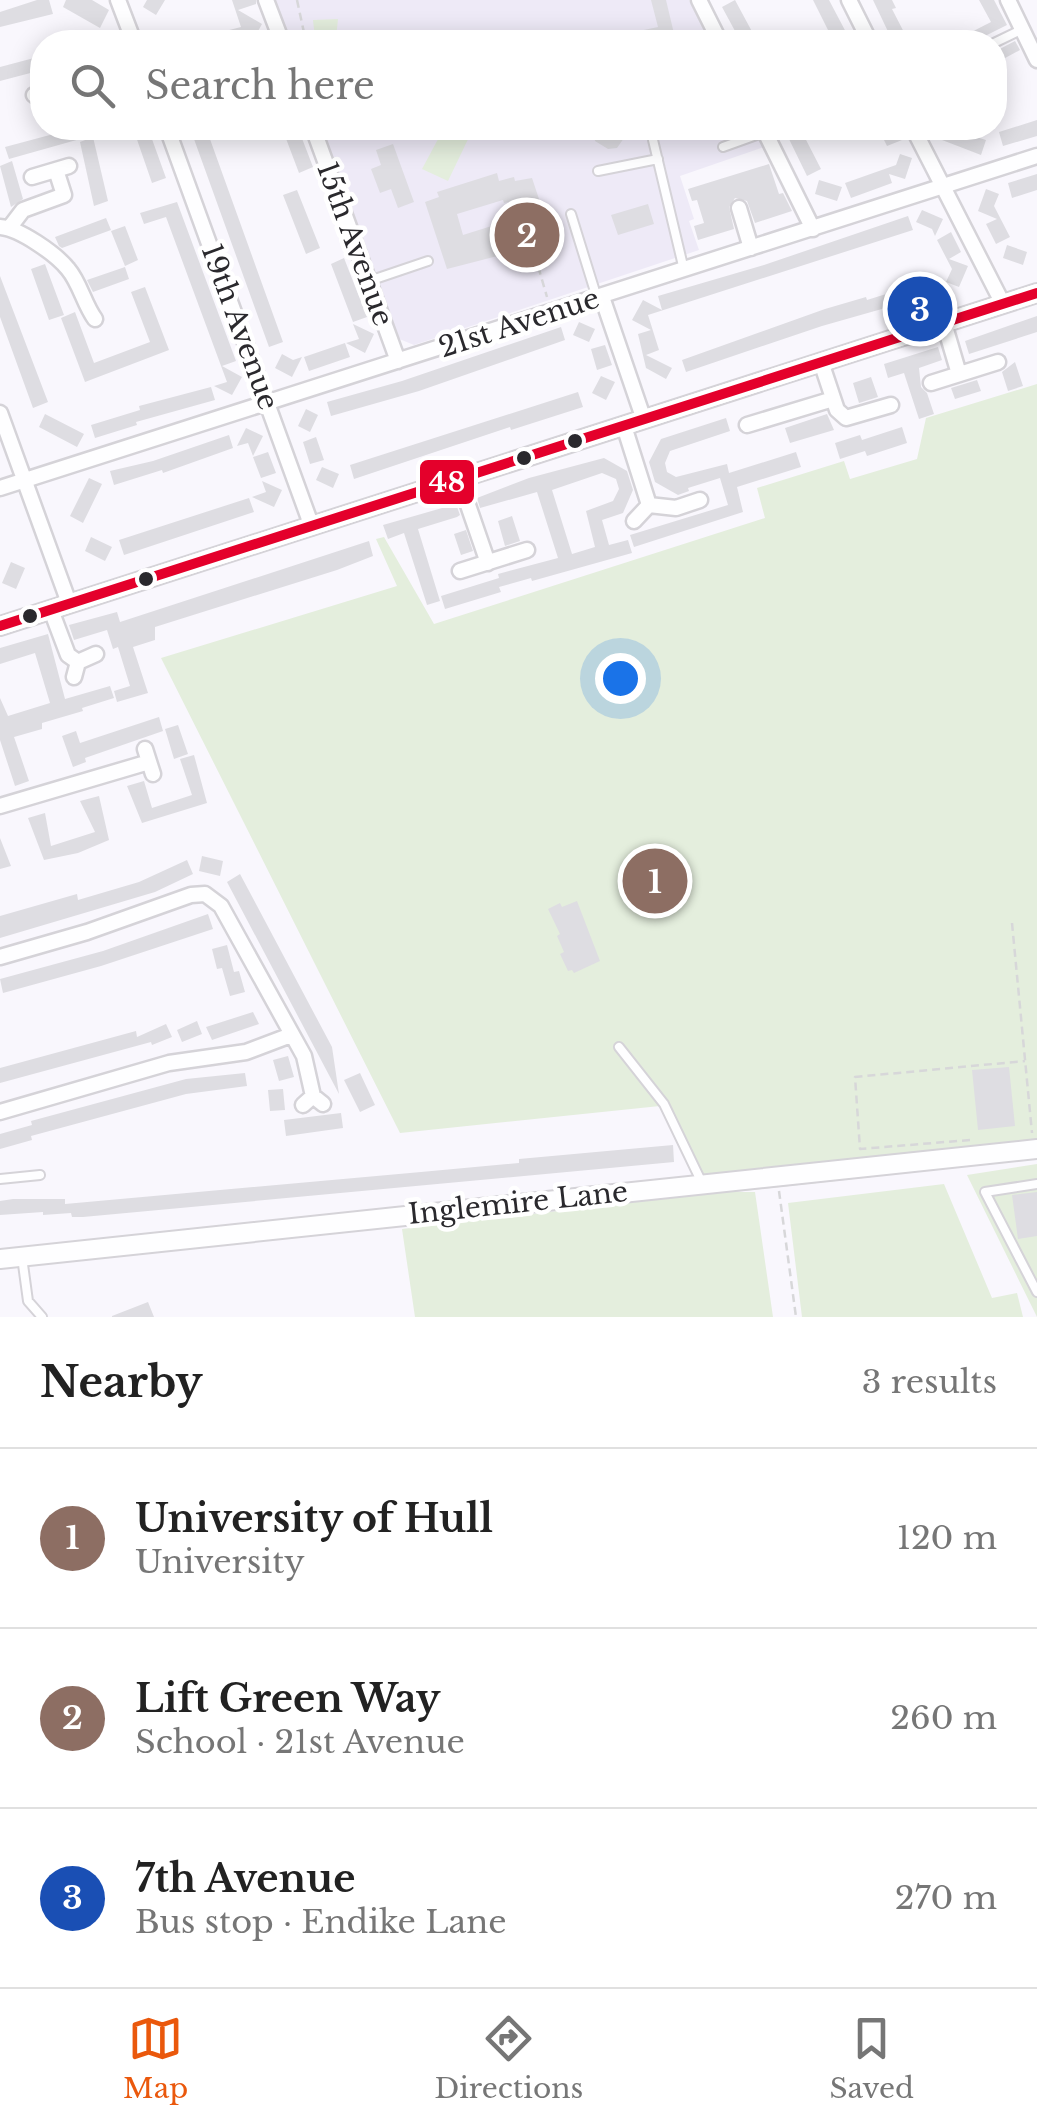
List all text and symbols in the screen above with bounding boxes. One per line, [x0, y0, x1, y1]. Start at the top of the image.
search box [30, 30, 1007, 140]
icon: search [65, 58, 120, 113]
text: Search here [145, 62, 375, 109]
street label: 15th Avenue [309, 157, 401, 331]
pin: 2 [494, 198, 560, 272]
street label: 19th Avenue [194, 239, 286, 415]
pin: 3 [888, 272, 952, 346]
street label: 21st Avenue [434, 281, 604, 365]
unlabelled marker [565, 431, 585, 451]
unlabelled marker [514, 448, 534, 468]
line badge: 48 [418, 458, 476, 506]
text: 48 [429, 465, 465, 500]
unlabelled marker [136, 569, 156, 589]
unlabelled marker [20, 606, 40, 626]
your location [595, 653, 646, 704]
pin: 1 [622, 844, 688, 918]
street label: Inglemire Lane [406, 1174, 630, 1232]
text: Nearby [40, 1356, 203, 1408]
text: 3 results [862, 1362, 997, 1402]
text: University of Hull [135, 1495, 493, 1542]
text: 1 [66, 1518, 79, 1558]
text: 120 m [897, 1518, 997, 1558]
text: University [135, 1542, 305, 1582]
text: Lift Green Way [135, 1675, 440, 1722]
text: 2 [62, 1698, 83, 1738]
text: 260 m [890, 1698, 997, 1738]
text: School · 21st Avenue [135, 1722, 465, 1762]
text: 7th Avenue [135, 1855, 355, 1902]
text: 3 [62, 1878, 83, 1918]
text: 270 m [895, 1878, 997, 1918]
text: Bus stop · Endike Lane [135, 1902, 507, 1942]
tab: Map [123, 2011, 188, 2106]
tab: Directions [434, 2011, 583, 2106]
tab: Saved [829, 2011, 914, 2106]

